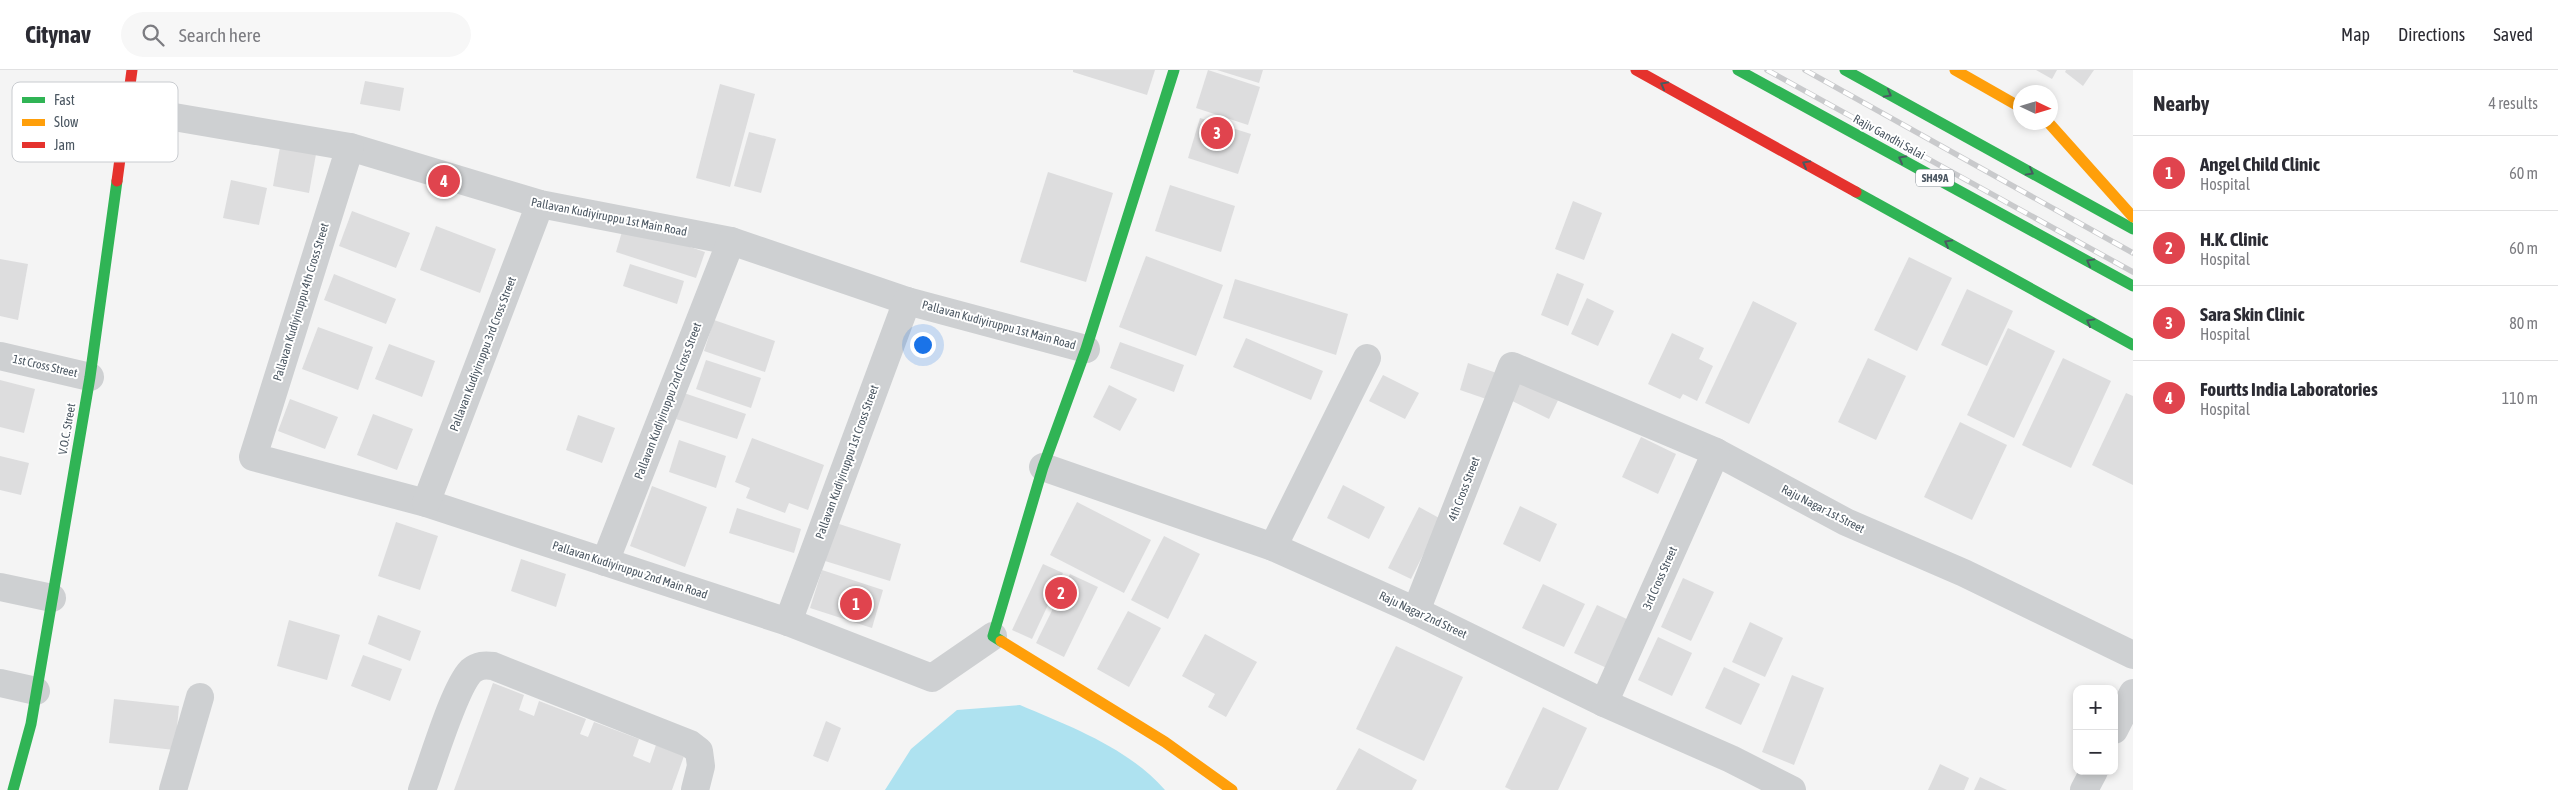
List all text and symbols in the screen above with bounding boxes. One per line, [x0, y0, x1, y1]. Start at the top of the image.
search box [121, 12, 471, 57]
text: Citynav [25, 21, 91, 48]
icon: search [139, 21, 167, 49]
text: Search here [179, 24, 261, 46]
text: Map [2341, 24, 2370, 45]
text: Directions [2398, 24, 2465, 45]
text: Saved [2493, 24, 2533, 45]
legend [12, 82, 178, 162]
one-way arrow [1660, 82, 1669, 92]
north arrow [2013, 85, 2058, 130]
one-way arrow [1882, 87, 1891, 97]
text: Nearby [2153, 91, 2209, 115]
text: Fast [54, 92, 75, 108]
text: 4 results [2488, 94, 2538, 112]
street label: Rajiv Gandhi Salai [1851, 112, 1927, 162]
text: Slow [54, 114, 79, 130]
pin: 3 [1201, 114, 1233, 152]
text: Jam [54, 137, 75, 153]
text: Angel Child Clinic [2200, 153, 2320, 175]
one-way arrow [1898, 156, 1907, 166]
one-way arrow [1802, 160, 1811, 170]
pin: 4 [428, 162, 460, 200]
text: 1 [2165, 164, 2173, 182]
text: 60 m [2509, 164, 2538, 182]
one-way arrow [2025, 166, 2034, 176]
road number: SH49A [1916, 170, 1954, 186]
text: Hospital [2200, 175, 2250, 193]
street label: Pallavan Kudiyiruppu 1st Main Road [530, 195, 688, 239]
street label: Pallavan Kudiyiruppu 4th Cross Street [270, 221, 332, 383]
text: H.K. Clinic [2200, 228, 2268, 250]
one-way arrow [1945, 239, 1954, 249]
text: 2 [2165, 239, 2173, 257]
text: 60 m [2509, 239, 2538, 257]
text: Hospital [2200, 250, 2250, 268]
one-way arrow [2087, 259, 2096, 269]
street label: Pallavan Kudiyiruppu 3rd Cross Street [447, 274, 519, 433]
street label: Pallavan Kudiyiruppu 1st Main Road [921, 298, 1077, 352]
text: Sara Skin Clinic [2200, 303, 2304, 325]
text: 3 [2165, 314, 2173, 332]
text: 80 m [2509, 314, 2538, 332]
one-way arrow [2087, 318, 2096, 328]
street label: Pallavan Kudiyiruppu 2nd Cross Street [632, 320, 705, 481]
text: Hospital [2200, 325, 2250, 343]
your location [910, 332, 936, 358]
street label: 1st Cross Street [11, 352, 79, 380]
text: Fourtts India Laboratories [2200, 378, 2378, 400]
street label: Pallavan Kudiyiruppu 1st Cross Street [813, 383, 882, 541]
text: 4 [2165, 389, 2173, 407]
text: 110 m [2502, 389, 2538, 407]
text: Hospital [2200, 400, 2250, 418]
street label: V.O.C. Street [56, 402, 78, 456]
street label: 4th Cross Street [1445, 454, 1483, 523]
street label: Raju Nagar 1st Street [1779, 482, 1867, 536]
street label: Pallavan Kudiyiruppu 2nd Main Road [551, 538, 709, 602]
street label: 3rd Cross Street [1640, 544, 1680, 612]
pin: 2 [1045, 574, 1077, 612]
pin: 1 [840, 585, 872, 623]
street label: Raju Nagar 2nd Street [1377, 589, 1470, 642]
map controls [2073, 685, 2118, 775]
button: + [2073, 685, 2118, 730]
button: − [2073, 730, 2118, 775]

